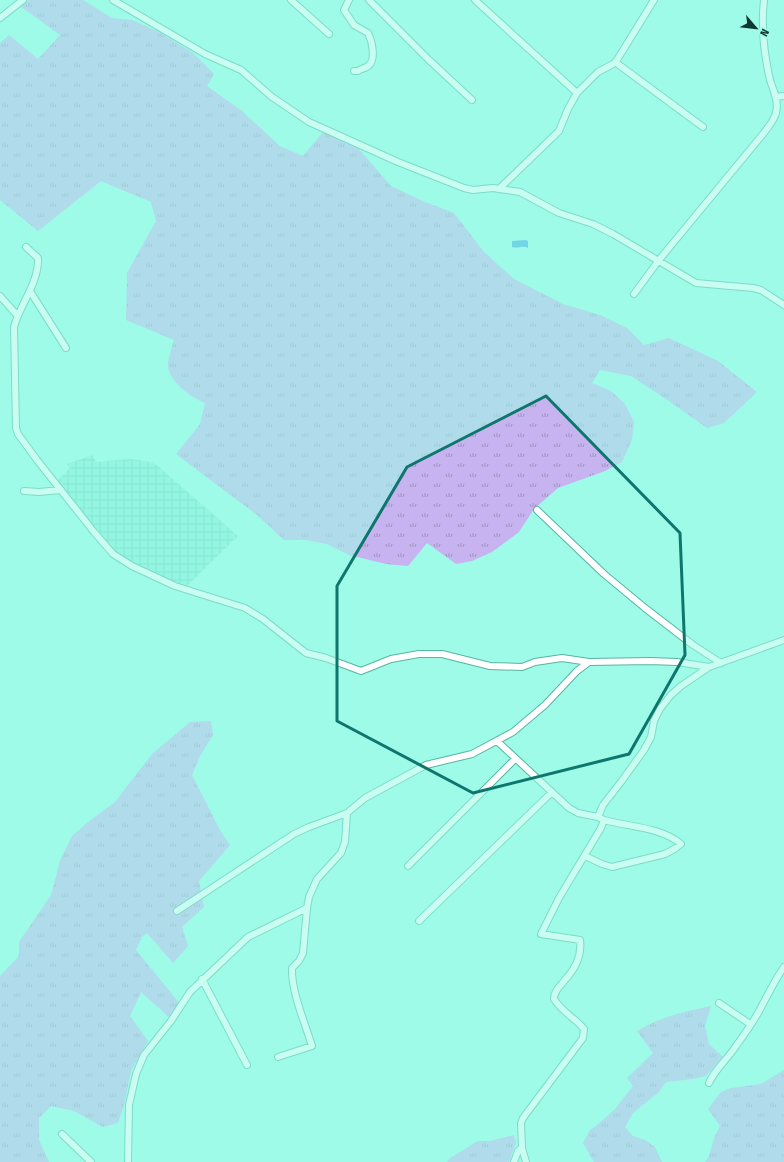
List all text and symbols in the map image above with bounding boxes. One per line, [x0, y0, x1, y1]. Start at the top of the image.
north arrow [736, 8, 776, 48]
text: N [757, 26, 772, 38]

